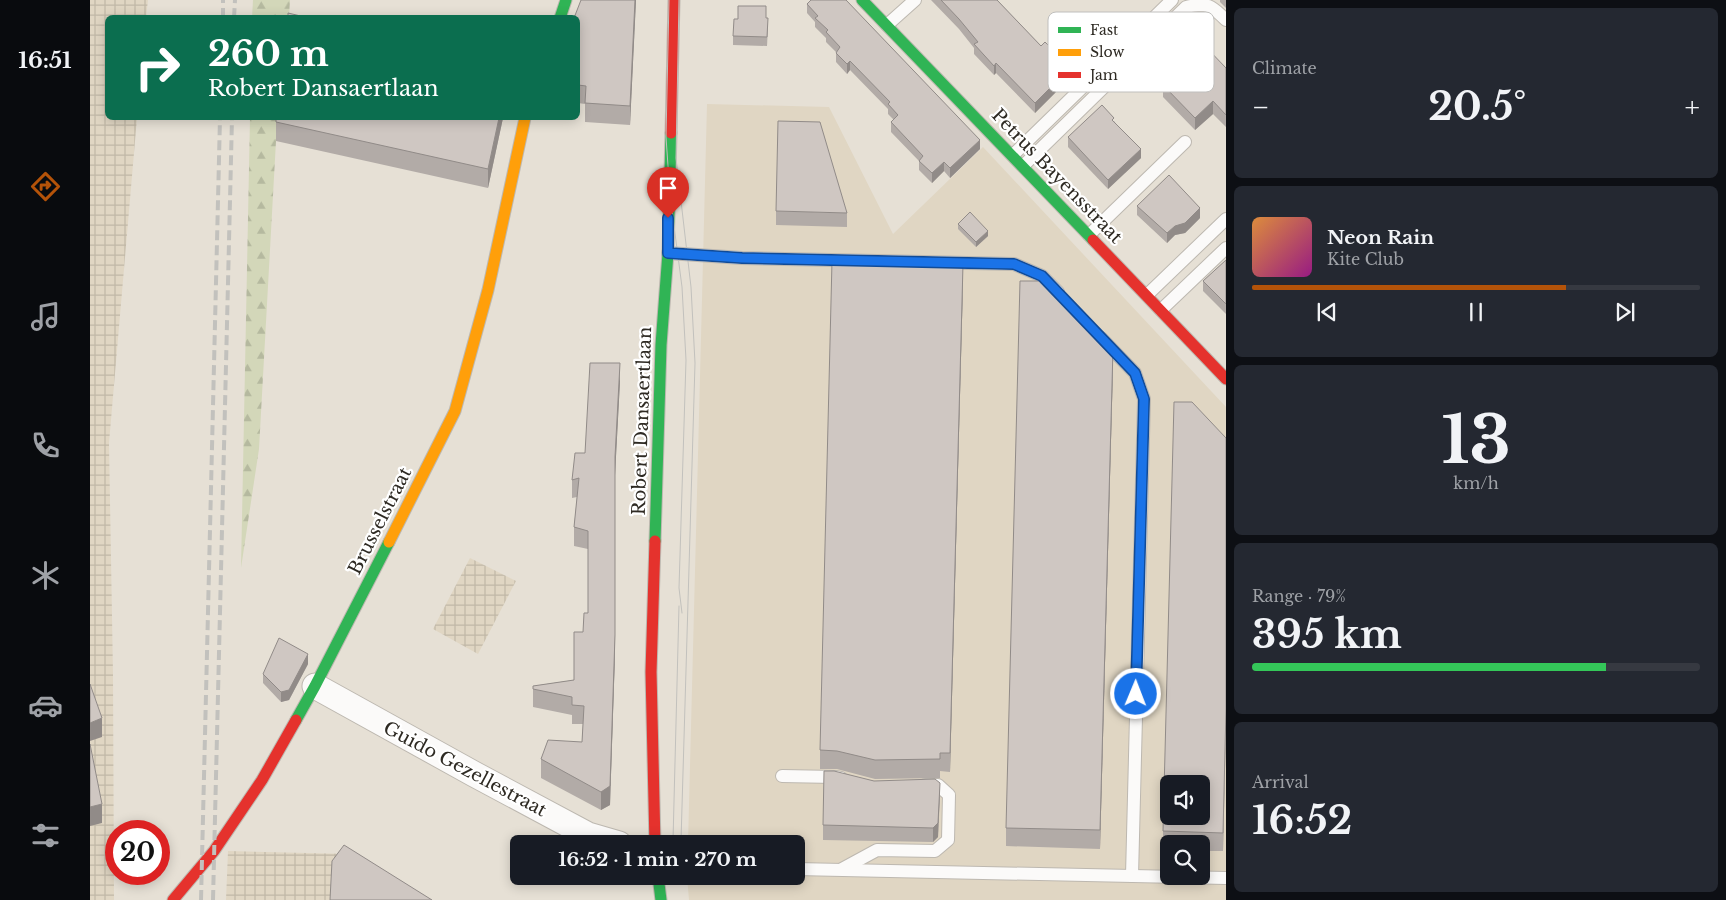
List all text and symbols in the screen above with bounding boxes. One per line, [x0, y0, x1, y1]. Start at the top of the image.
legend [1048, 12, 1214, 92]
text: Fast [1090, 21, 1119, 39]
text: 260 m [208, 32, 329, 75]
icon: right [125, 35, 190, 100]
text: Slow [1090, 43, 1124, 61]
text: 16:51 [18, 47, 72, 74]
text: Climate [1252, 58, 1317, 78]
text: Jam [1088, 66, 1118, 84]
text: Robert Dansaertlaan [208, 75, 439, 102]
text: 20.5° [1428, 83, 1526, 130]
text: − [1252, 90, 1270, 125]
text: + [1685, 90, 1700, 125]
street label: Petrus Bayensstraat [987, 104, 1127, 248]
pin [647, 167, 689, 218]
icon: directions [28, 169, 63, 204]
icon: arrive [654, 174, 682, 202]
text: Neon Rain [1327, 226, 1434, 249]
text: Kite Club [1327, 249, 1404, 269]
icon: previous [1313, 298, 1341, 326]
icon: pause [1462, 298, 1490, 326]
icon: next [1611, 298, 1639, 326]
icon: music [28, 299, 63, 334]
street label: Robert Dansaertlaan [628, 326, 656, 516]
text: 13 [1441, 400, 1511, 481]
icon: phone [28, 428, 63, 463]
street label: Brusselstraat [344, 464, 417, 578]
text: km/h [1453, 473, 1499, 493]
icon: climate [28, 558, 63, 593]
text: Range · 79% [1252, 586, 1346, 606]
text: 395 km [1252, 611, 1402, 658]
position arrow [1109, 667, 1161, 719]
icon: car [28, 688, 63, 723]
street label: Guido Gezellestraat [380, 717, 550, 821]
text: Arrival [1252, 772, 1309, 792]
map controls [1160, 775, 1210, 885]
button: sound [1160, 775, 1210, 825]
text: 16:52 [1252, 797, 1352, 844]
icon: filters [28, 818, 63, 853]
speed limit sign: 20 [105, 820, 170, 885]
button: search [1160, 835, 1210, 885]
text: 16:52 · 1 min · 270 m [558, 848, 757, 871]

